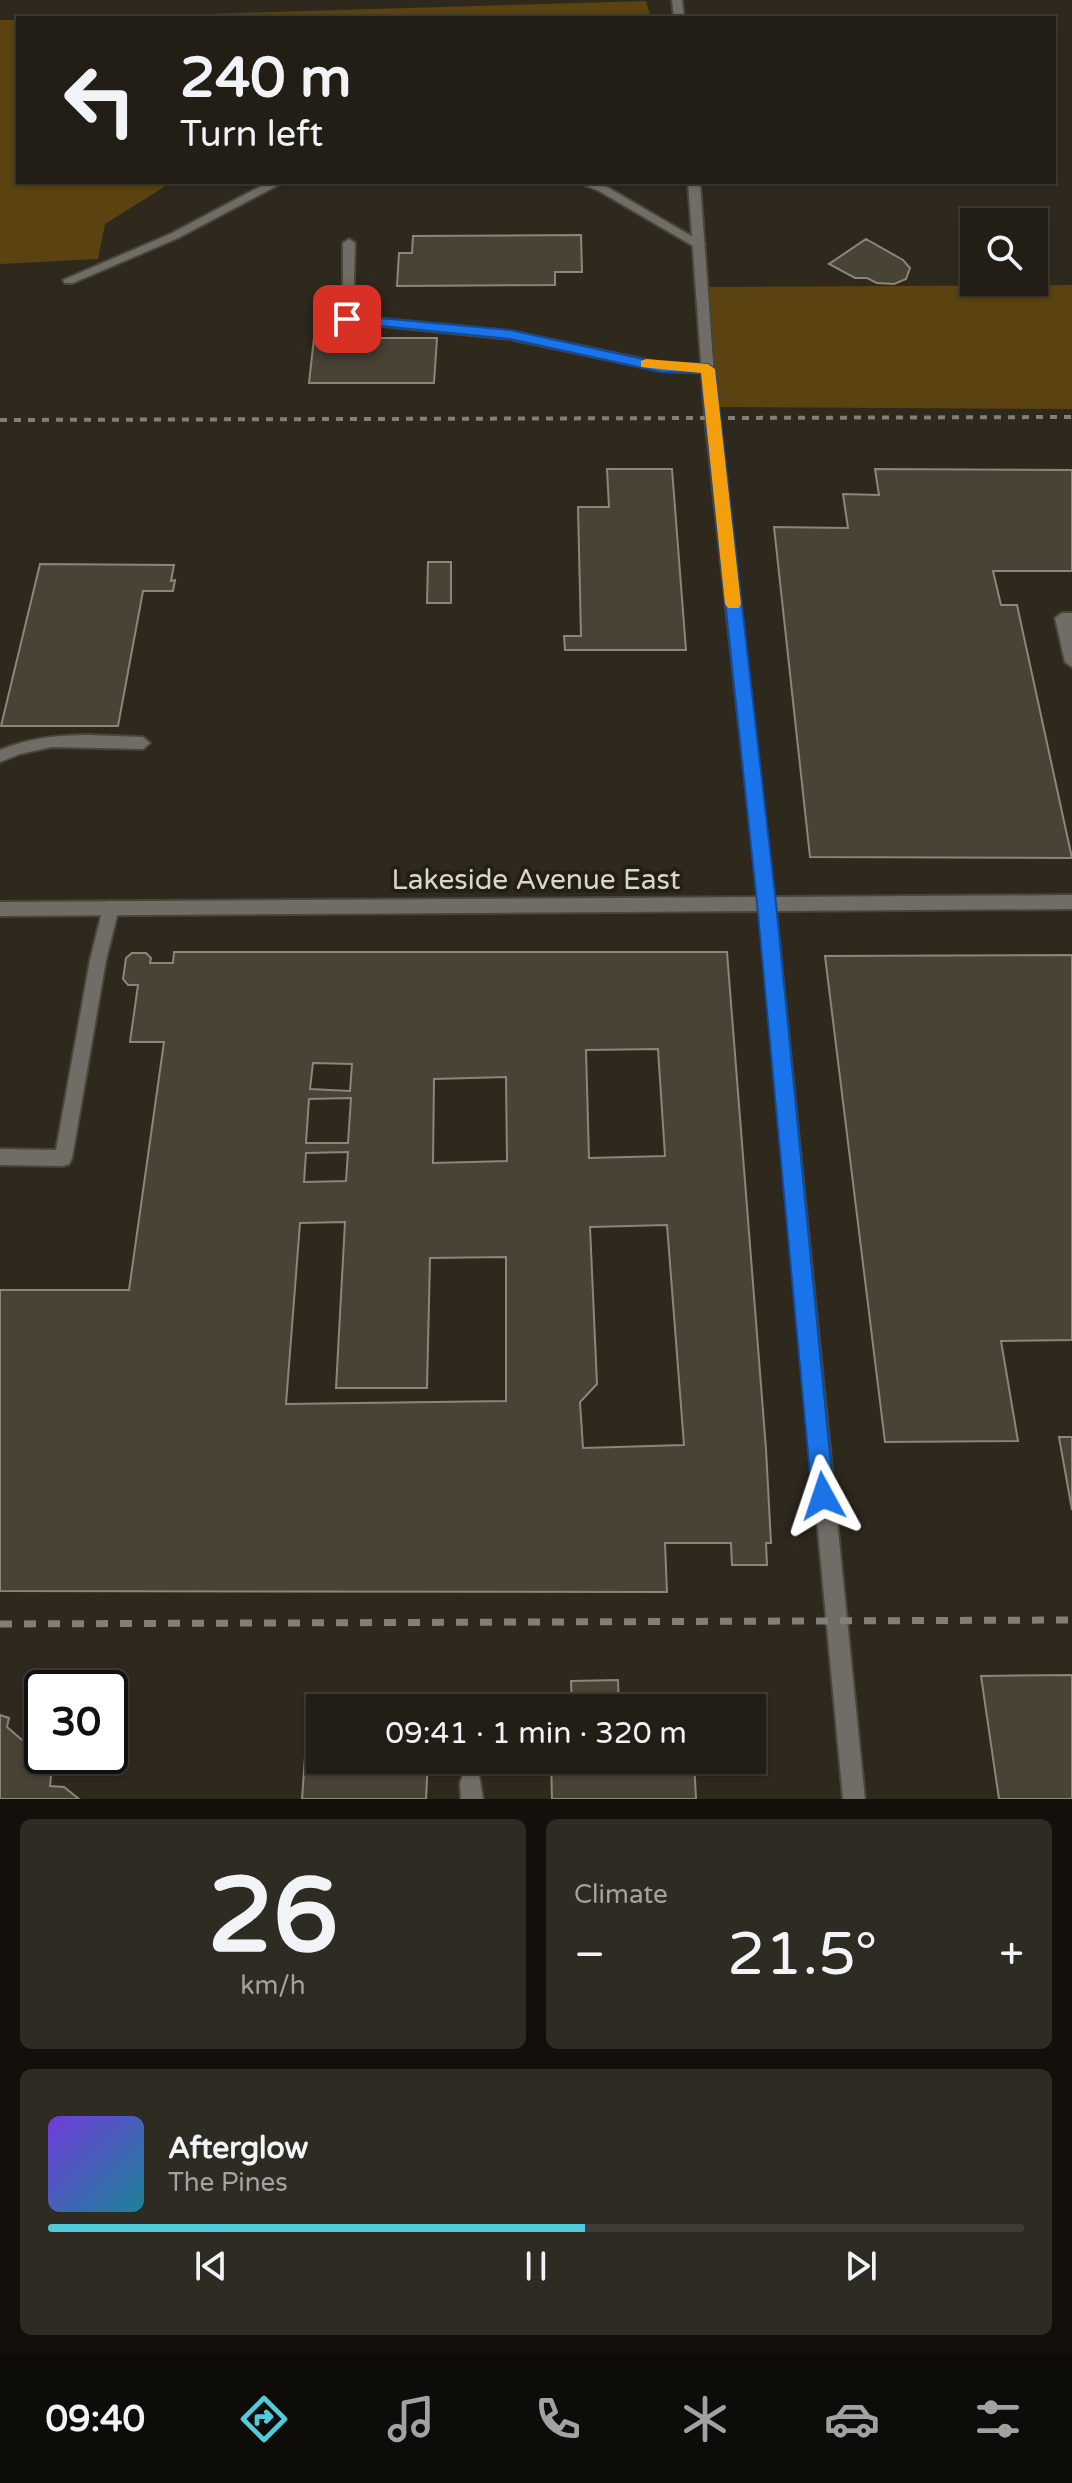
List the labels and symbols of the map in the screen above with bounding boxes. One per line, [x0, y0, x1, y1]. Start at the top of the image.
pin [313, 285, 381, 353]
street label: Lakeside Avenue East [392, 863, 681, 897]
position arrow [781, 1454, 865, 1538]
speed limit sign: 30 [24, 1670, 128, 1774]

